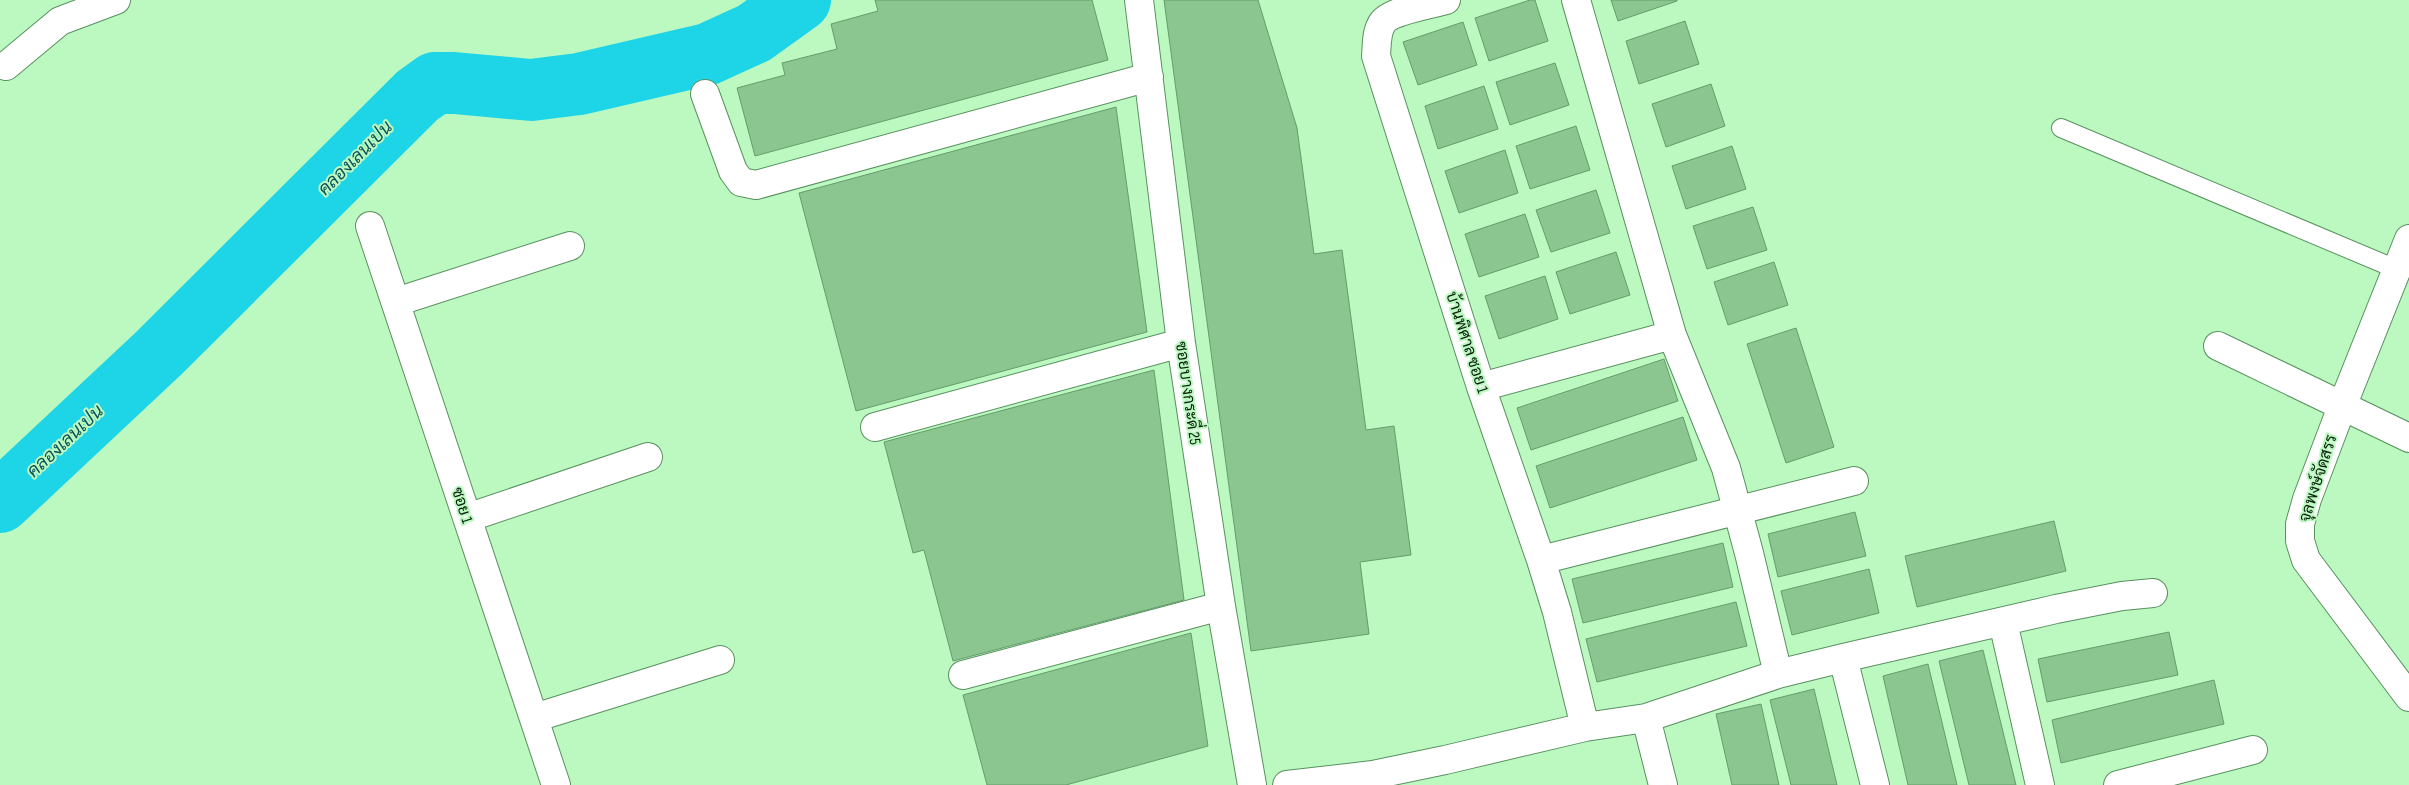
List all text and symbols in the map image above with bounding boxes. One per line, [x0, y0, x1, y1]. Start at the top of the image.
water label: คลองเลนเปน [314, 116, 397, 200]
street label: บ้านพิศาล ซอย 1 [1441, 289, 1494, 396]
street label: ซอยบางกระดี่ 25 [1171, 339, 1210, 446]
water label: คลองเลนเปน [23, 400, 108, 482]
street label: จุลพงษ์จัดสรร [2292, 431, 2343, 525]
street label: ซอย 1 [447, 485, 476, 526]

